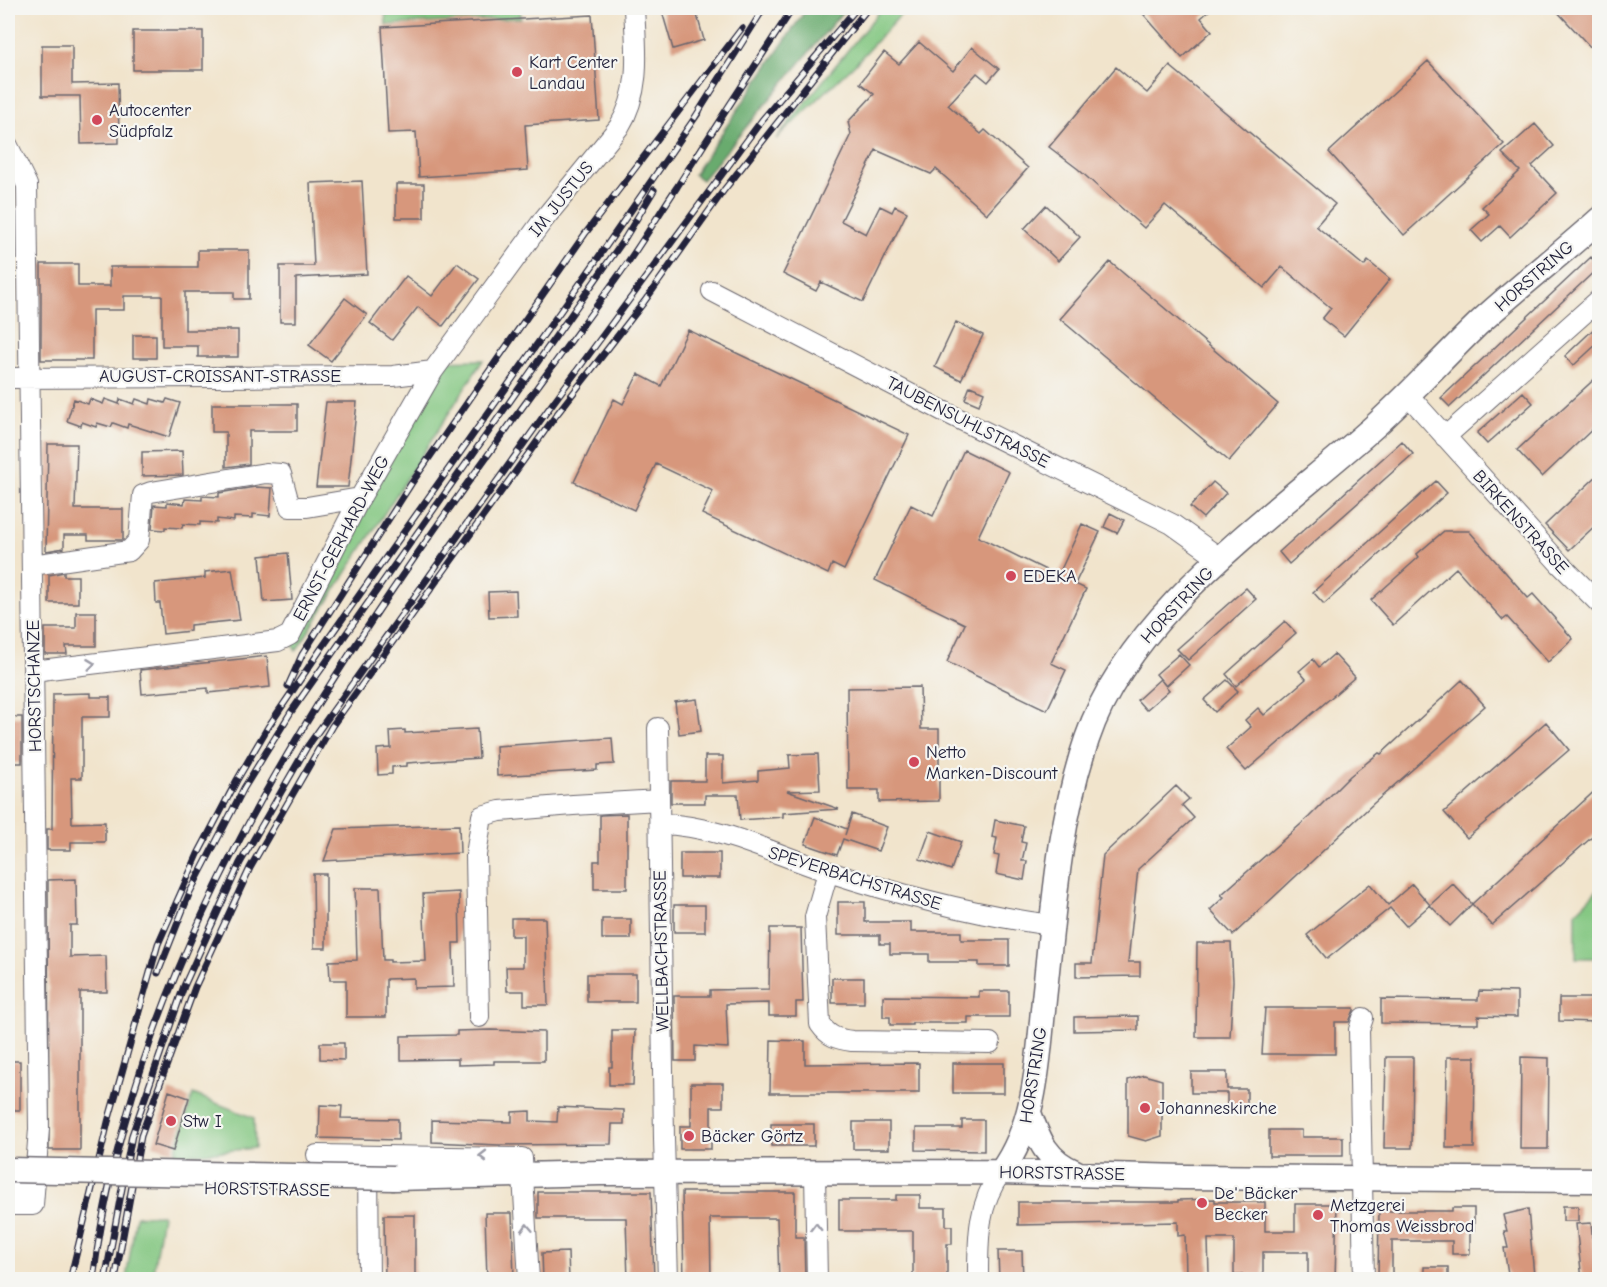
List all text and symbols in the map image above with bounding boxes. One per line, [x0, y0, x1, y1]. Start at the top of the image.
place label: Kart Center Landau [529, 52, 618, 94]
marker: Kart Center Landau [510, 65, 524, 79]
place label: Autocenter Südpfalz [109, 100, 192, 142]
marker: Autocenter Südpfalz [90, 113, 104, 127]
street label: IM JUSTUS [525, 158, 598, 241]
street label: HORSTRING [1491, 237, 1578, 316]
street label: AUGUST-CROISSANT-STRASSE [99, 366, 341, 387]
street label: TAUBENSUHLSTRASSE [883, 372, 1053, 473]
street label: ERNST-GERHARD-WEG [289, 452, 394, 625]
street label: BIRKENSTRASSE [1468, 466, 1573, 579]
street label: HORSTRING [1137, 563, 1218, 648]
place label: EDEKA [1023, 566, 1077, 587]
marker: EDEKA [1004, 569, 1018, 583]
street label: HORSTSCHANZE [23, 620, 46, 752]
one-way arrow [87, 658, 96, 671]
place label: Netto Marken-Discount [926, 742, 1058, 784]
marker: Netto Marken-Discount [907, 755, 921, 769]
street label: SPEYERBACHSTRASSE [766, 842, 944, 915]
street label: WELLBACHSTRASSE [650, 870, 673, 1032]
street label: HORSTRING [1016, 1025, 1051, 1125]
place label: Johanneskirche [1157, 1098, 1277, 1119]
marker: Johanneskirche [1138, 1101, 1152, 1115]
place label: Stw I [183, 1111, 222, 1132]
marker: Stw I [164, 1114, 178, 1128]
place label: Bäcker Görtz [701, 1126, 803, 1147]
marker: Bäcker Görtz [682, 1129, 696, 1143]
one-way arrow [478, 1150, 487, 1162]
street label: HORSTSTRASSE [999, 1162, 1125, 1185]
street label: HORSTSTRASSE [204, 1178, 330, 1201]
place label: De' Bäcker Becker [1214, 1183, 1298, 1225]
place label: Metzgerei Thomas Weissbrod [1330, 1195, 1474, 1237]
marker: De' Bäcker Becker [1195, 1196, 1209, 1210]
marker: Metzgerei Thomas Weissbrod [1311, 1208, 1325, 1222]
one-way arrow [810, 1222, 822, 1231]
one-way arrow [521, 1224, 534, 1233]

